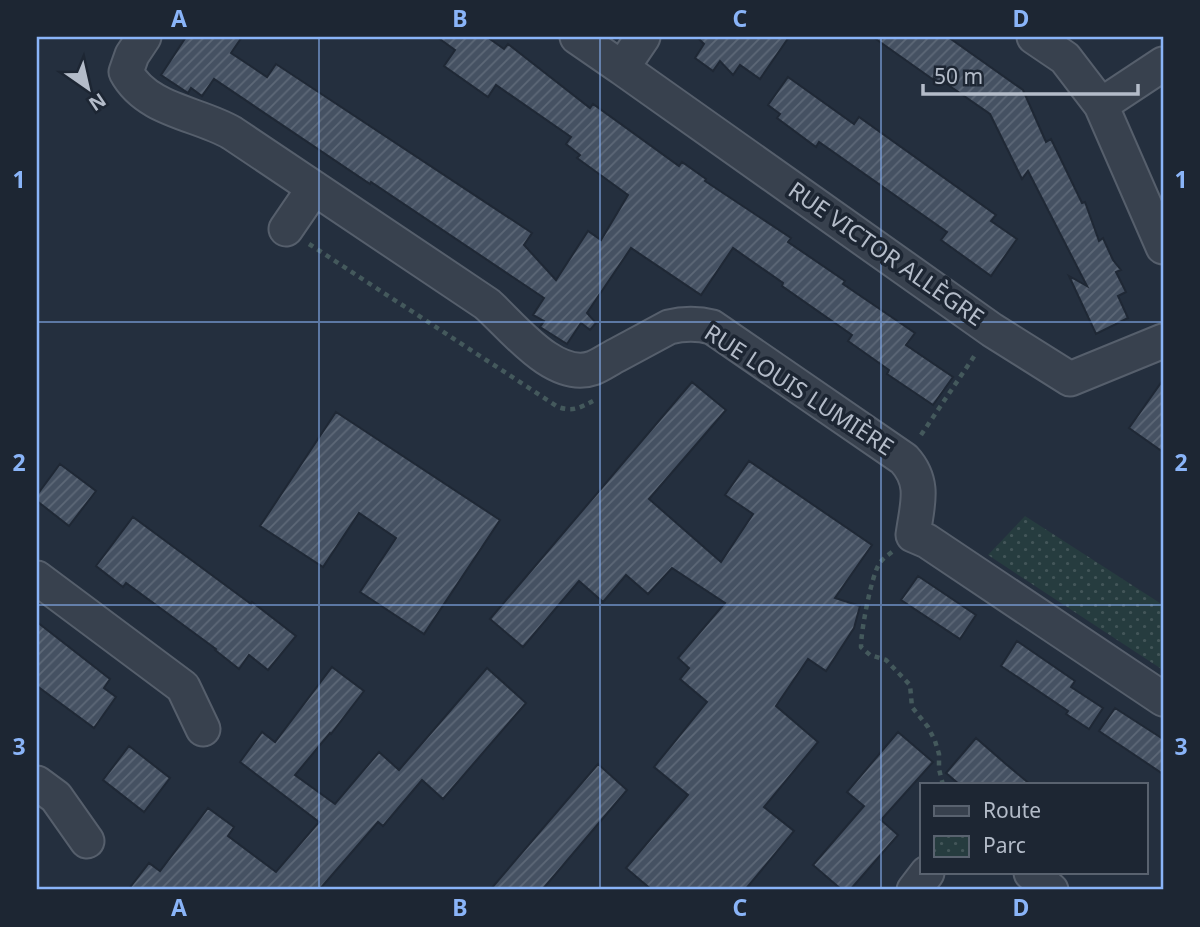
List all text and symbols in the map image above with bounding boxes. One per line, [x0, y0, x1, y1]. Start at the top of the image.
text: A [171, 2, 187, 34]
text: B [452, 2, 468, 34]
text: C [733, 2, 748, 34]
text: D [1013, 2, 1029, 34]
north arrow [52, 52, 122, 122]
scale bar [923, 52, 1139, 96]
text: 50 m [934, 62, 983, 90]
text: N [84, 87, 111, 117]
text: 1 [12, 163, 26, 195]
text: 1 [1174, 163, 1188, 195]
street label: RUE VICTOR ALLÈGRE [782, 174, 991, 333]
street label: RUE LOUIS LUMIÈRE [699, 316, 900, 462]
text: 2 [12, 446, 26, 478]
text: 2 [1174, 446, 1188, 478]
text: 3 [12, 730, 26, 762]
text: 3 [1174, 730, 1188, 762]
legend [920, 783, 1148, 874]
text: Route [983, 796, 1041, 824]
text: Parc [983, 831, 1026, 859]
text: A [171, 891, 187, 923]
text: B [452, 891, 468, 923]
text: C [733, 891, 748, 923]
text: D [1013, 891, 1029, 923]

